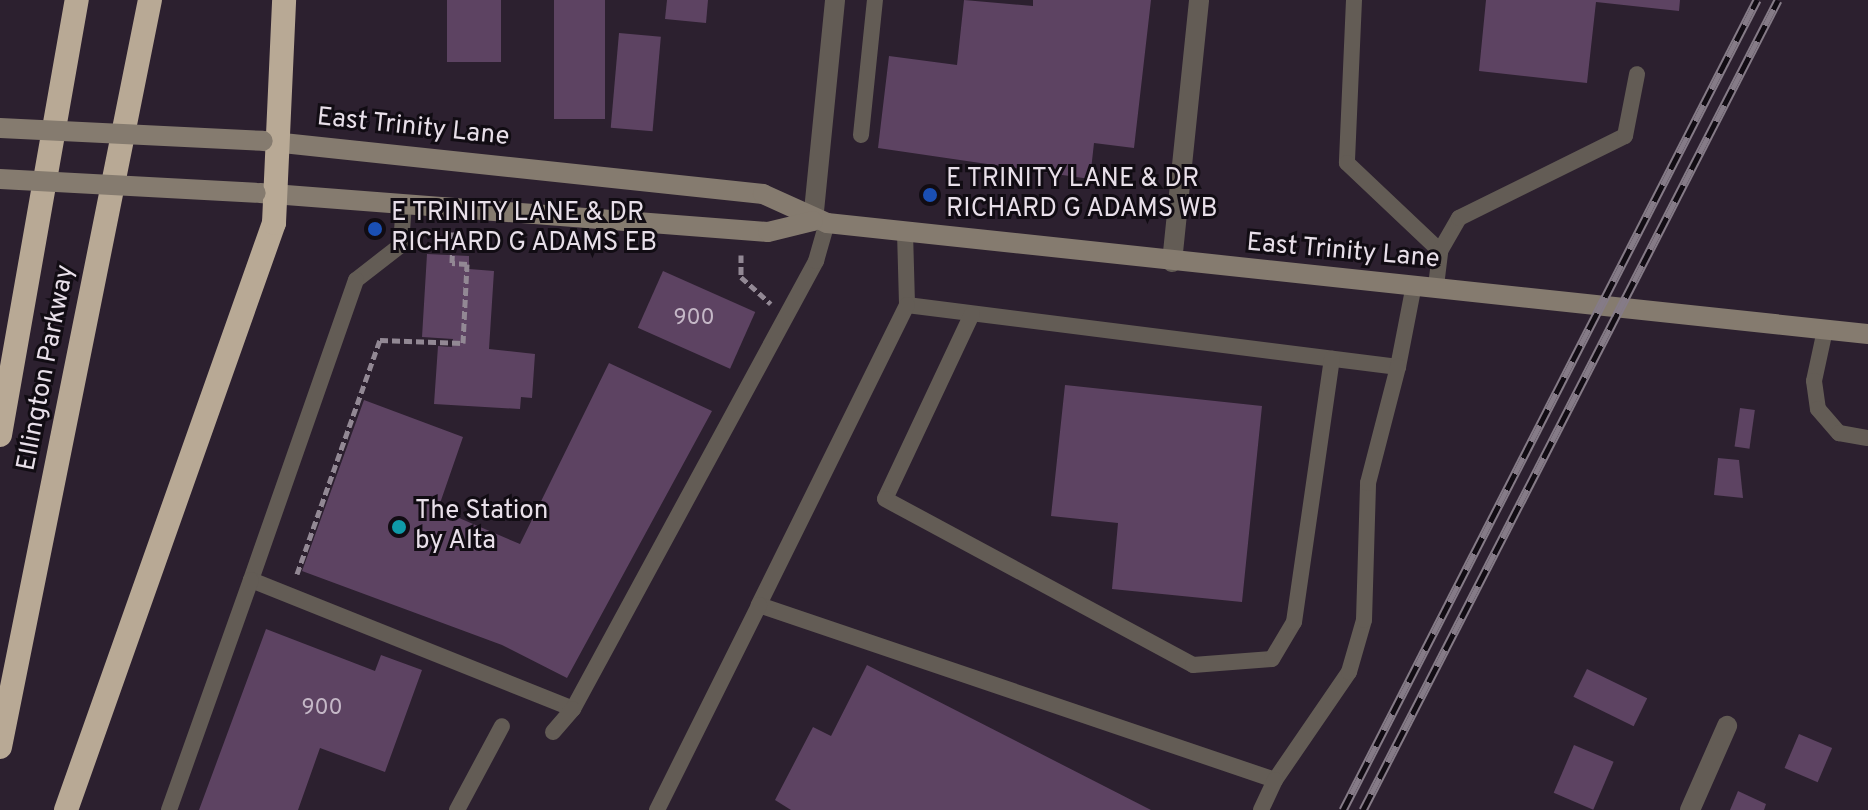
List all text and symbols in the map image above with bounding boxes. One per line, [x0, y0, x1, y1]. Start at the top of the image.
street label: East Trinity Lane [315, 102, 511, 154]
place label: E TRINITY LANE & DR RICHARD G ADAMS WB [946, 164, 1219, 226]
marker: E TRINITY LANE & DR RICHARD G ADAMS WB [921, 186, 939, 204]
place label: E TRINITY LANE & DR RICHARD G ADAMS EB [391, 198, 658, 260]
marker: E TRINITY LANE & DR RICHARD G ADAMS EB [366, 220, 384, 238]
street label: East Trinity Lane [1245, 228, 1441, 276]
street label: Ellington Parkway [12, 262, 82, 474]
house number: 900 [673, 306, 715, 332]
place label: The Station by Alta [415, 496, 548, 558]
marker: The Station by Alta [390, 518, 408, 536]
house number: 900 [301, 696, 343, 722]

